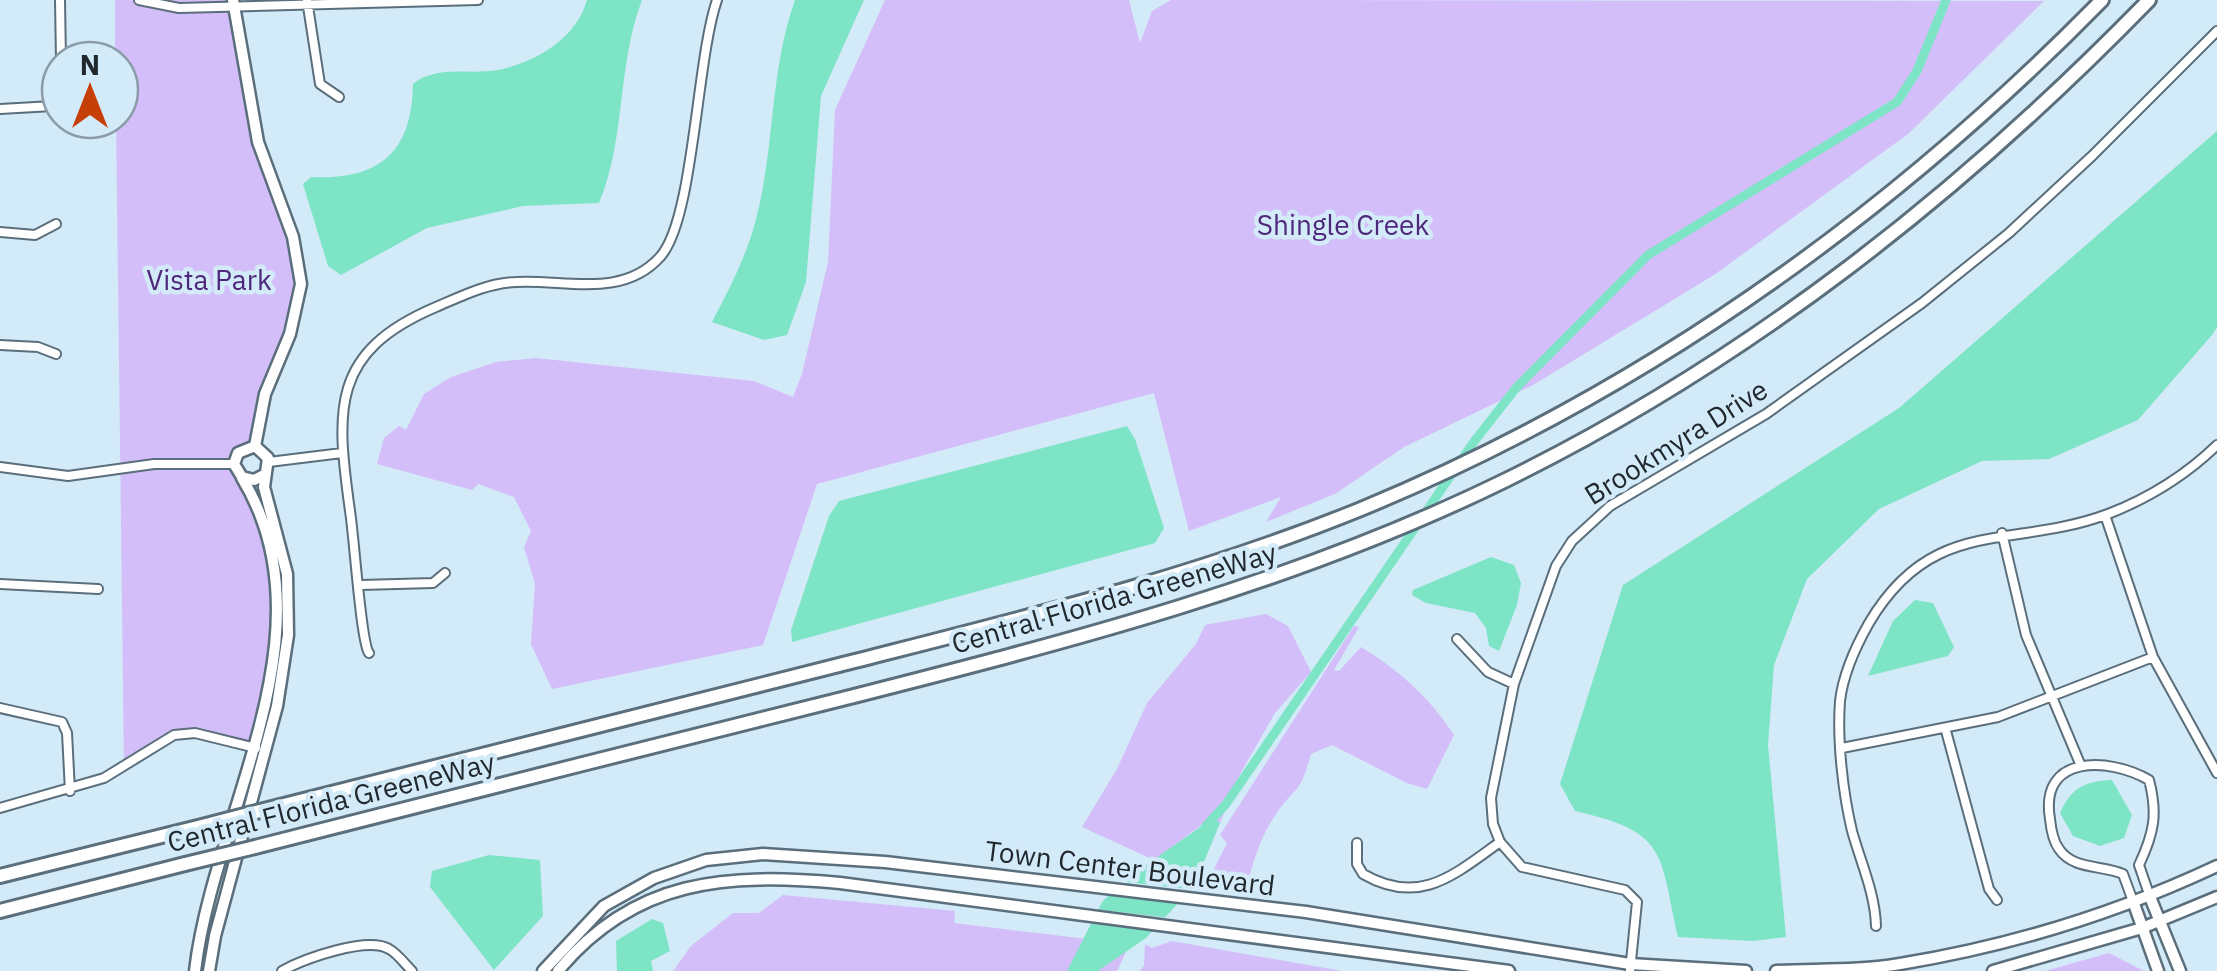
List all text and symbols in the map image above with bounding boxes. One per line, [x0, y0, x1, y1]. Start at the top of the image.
north arrow [40, 40, 140, 140]
text: N [80, 46, 100, 83]
park label: Shingle Creek [1257, 206, 1429, 243]
park label: Vista Park [146, 261, 272, 298]
street label: Brookmyra Drive [1577, 370, 1774, 513]
street label: Central Florida GreeneWay [947, 533, 1281, 662]
street label: Central Florida GreeneWay [163, 743, 499, 860]
street label: Town Center Boulevard [983, 831, 1277, 904]

